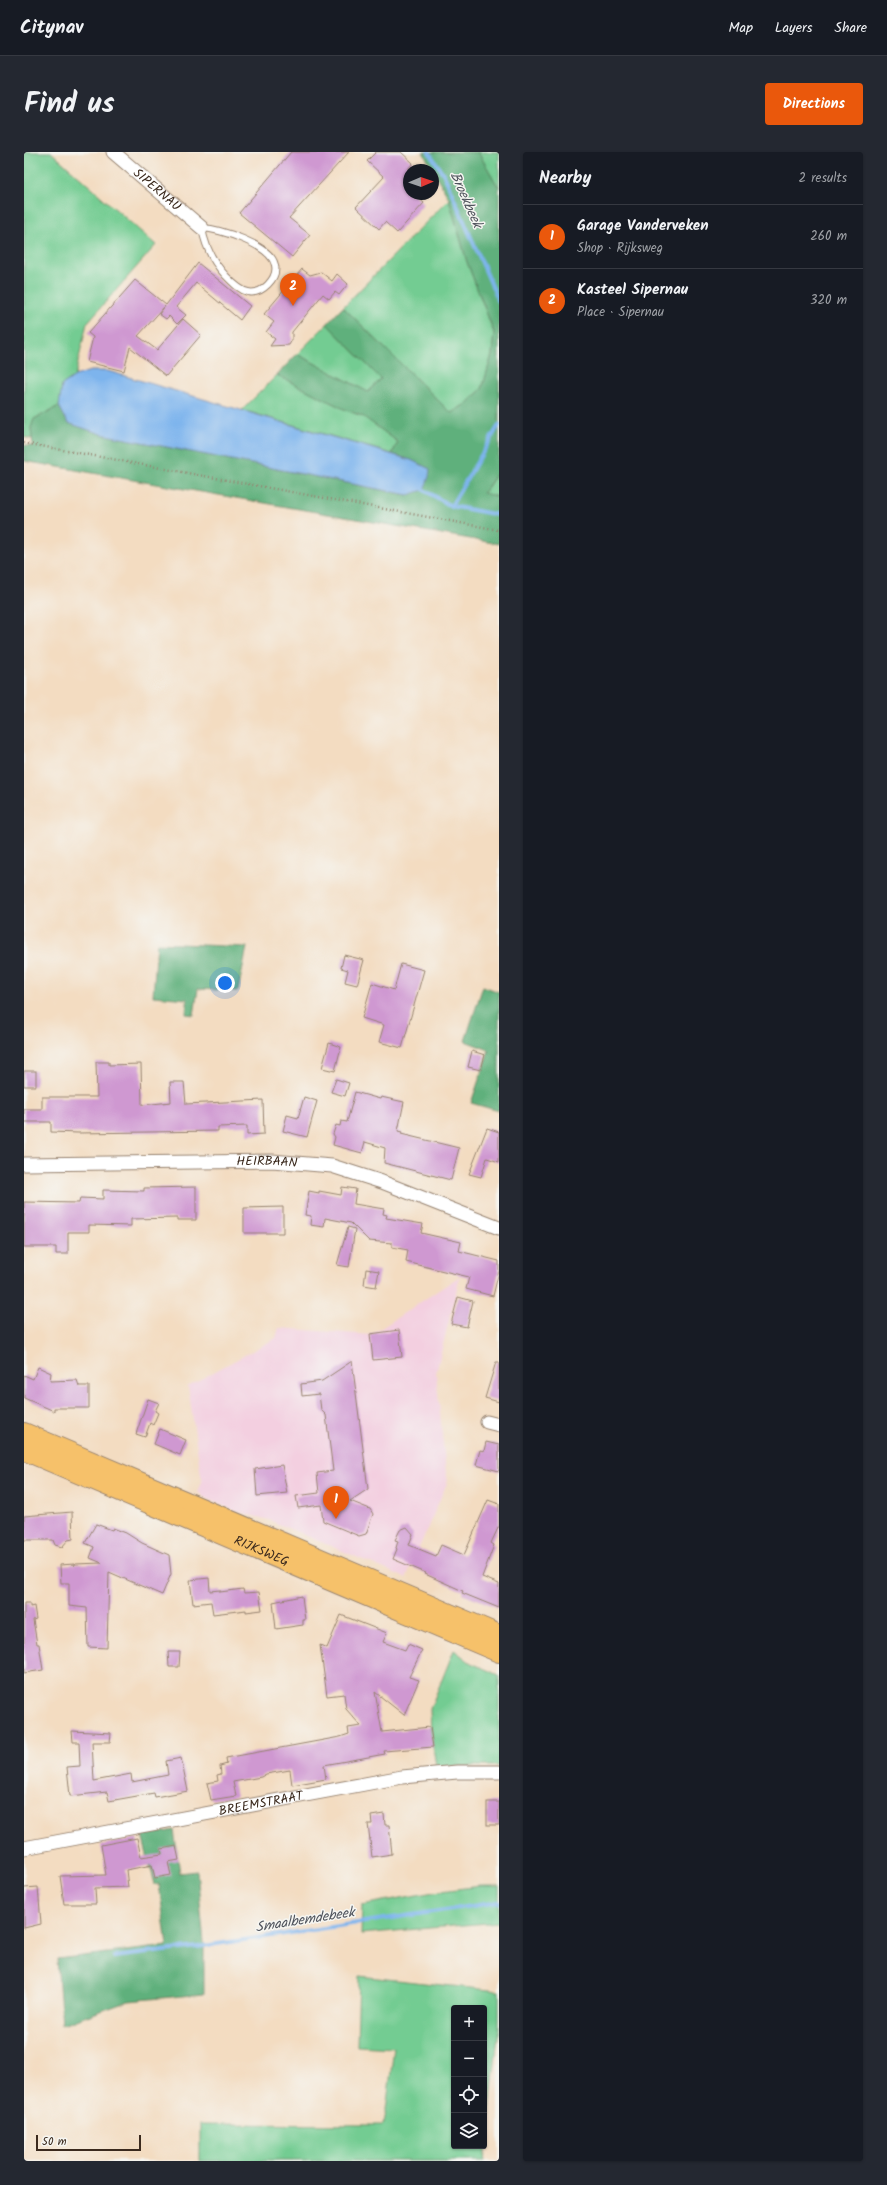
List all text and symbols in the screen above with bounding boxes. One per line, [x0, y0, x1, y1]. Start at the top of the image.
text: Citynav [20, 13, 83, 43]
text: Map [729, 17, 753, 39]
text: Layers [775, 17, 813, 39]
text: Share [835, 17, 867, 39]
text: Find us [24, 82, 115, 127]
button: Directions [765, 83, 863, 125]
street label: SIPERNAU [128, 163, 186, 217]
north arrow [403, 164, 439, 200]
text: Nearby [539, 165, 591, 192]
water label: Broekbeek [444, 168, 489, 234]
text: 2 results [799, 168, 847, 189]
text: Garage Vanderveken [577, 214, 708, 238]
text: 1 [550, 226, 554, 247]
text: 260 m [810, 226, 847, 247]
text: Shop · Rijksweg [577, 238, 663, 259]
pin: 2 [280, 273, 306, 306]
text: Kasteel Sipernau [577, 278, 688, 302]
text: 2 [548, 290, 556, 311]
text: 320 m [810, 290, 847, 311]
text: Place · Sipernau [577, 302, 664, 323]
your location [215, 973, 235, 993]
street label: HEIRBAAN [236, 1150, 298, 1174]
pin: 1 [323, 1486, 349, 1519]
street label: RIJKSWEG [231, 1530, 292, 1572]
street label: BREEMSTRAAT [217, 1785, 306, 1822]
water label: Smaalbemdebeek [254, 1901, 358, 1939]
map controls [451, 2005, 487, 2149]
button: + [451, 2005, 487, 2041]
button: − [451, 2041, 487, 2077]
button: locate [451, 2077, 487, 2113]
button: layers [451, 2113, 487, 2149]
scale bar [36, 2133, 141, 2152]
text: 50 m [42, 2133, 67, 2151]

